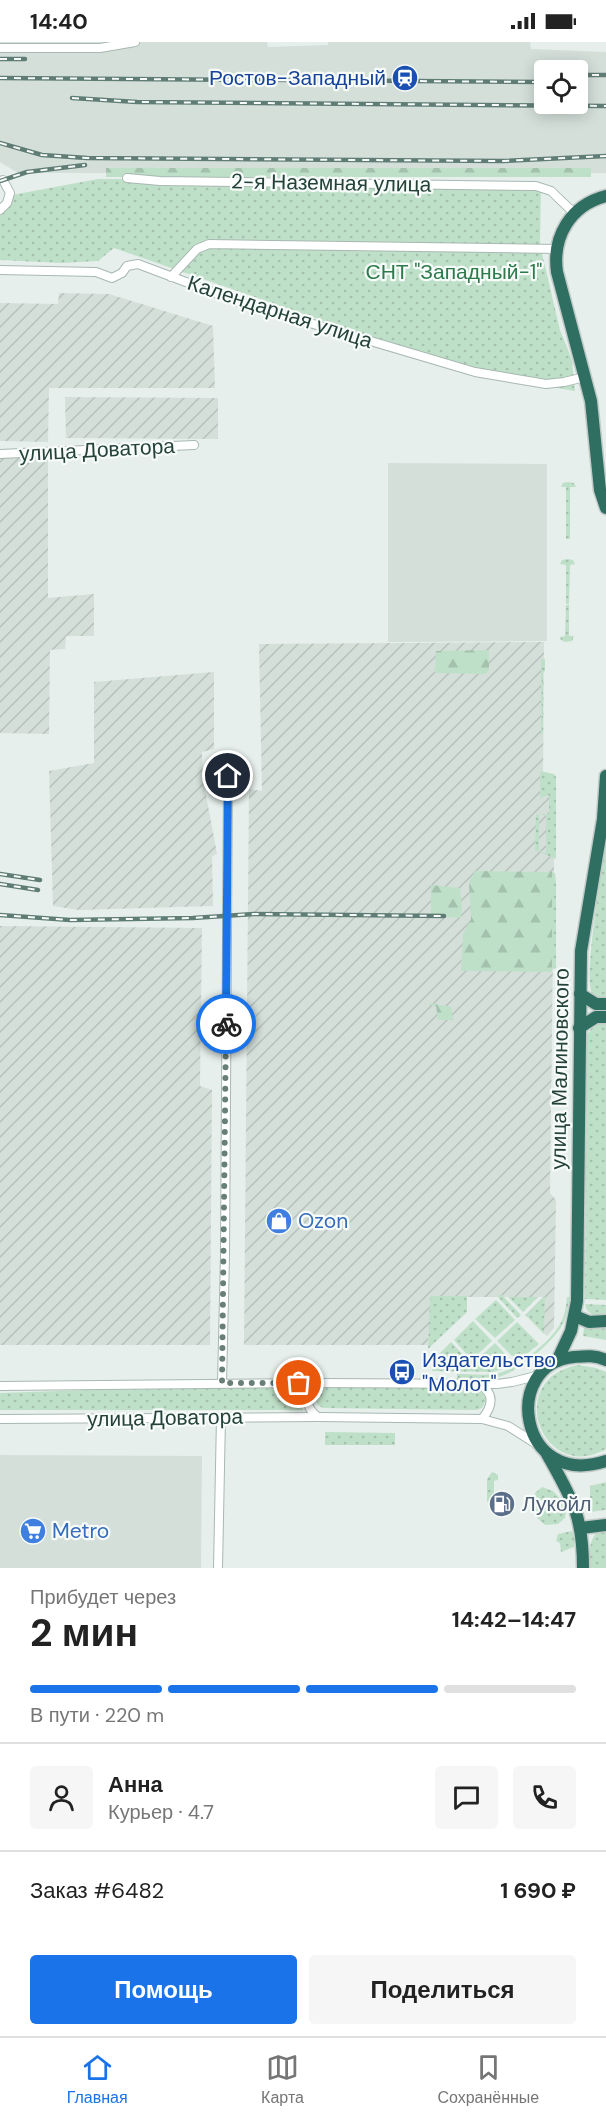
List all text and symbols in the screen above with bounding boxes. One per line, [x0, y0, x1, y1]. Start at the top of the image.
text: 14:40 [30, 7, 88, 36]
map controls [534, 60, 588, 114]
button: locate [534, 60, 588, 114]
station icon: Ростов-Западный [390, 63, 420, 93]
place label: Ростов-Западный [209, 64, 386, 92]
street label: 2-я Наземная улица [231, 167, 432, 199]
park label: СНТ "Западный-1" [366, 258, 542, 286]
street label: Календарная улица [184, 269, 376, 355]
street label: улица Доватора [18, 432, 176, 468]
pin [202, 750, 253, 801]
icon: home [211, 759, 244, 792]
street label: улица Малиновского [544, 968, 576, 1170]
courier [196, 994, 256, 1054]
icon: bike [210, 1008, 243, 1041]
shop icon: Ozon [264, 1206, 294, 1236]
place label: Ozon [298, 1207, 348, 1235]
place label: Издательство "Молот" [422, 1346, 556, 1398]
pin [273, 1357, 324, 1408]
bus stop icon: Издательство "Молот" [387, 1357, 417, 1387]
icon: bag [282, 1366, 315, 1399]
street label: улица Доватора [87, 1403, 244, 1433]
fuel station icon: Лукойл [487, 1489, 517, 1519]
place label: Лукойл [522, 1490, 592, 1518]
supermarket icon: Metro [18, 1516, 48, 1546]
place label: Metro [52, 1517, 109, 1545]
text: Прибудет через [30, 1584, 176, 1610]
text: 14:42–14:47 [452, 1605, 576, 1634]
text: 2 мин [30, 1607, 138, 1658]
text: В пути · 220 m [30, 1702, 164, 1728]
button: person [30, 1766, 93, 1829]
button: chat [435, 1766, 498, 1829]
button: phone [513, 1766, 576, 1829]
text: Анна [108, 1770, 163, 1799]
text: Курьер · 4.7 [108, 1799, 214, 1825]
text: Заказ #6482 [30, 1876, 164, 1905]
text: 1 690 ₽ [500, 1876, 576, 1905]
button: Помощь [30, 1955, 297, 2024]
button: Поделиться [309, 1955, 576, 2024]
tab: Главная [67, 2051, 128, 2108]
tab: Карта [261, 2051, 304, 2108]
tab: Сохранённые [437, 2051, 539, 2108]

